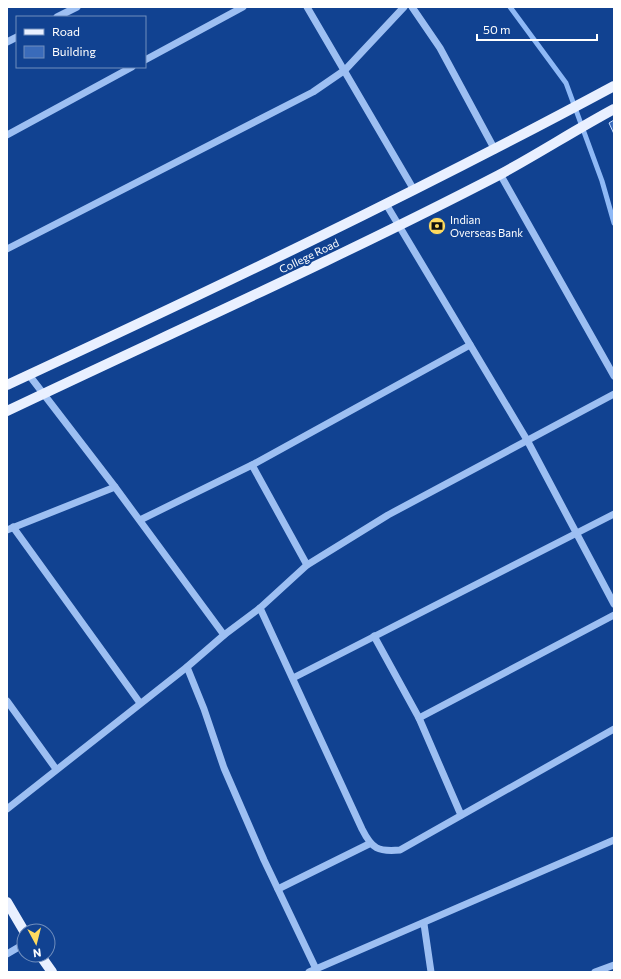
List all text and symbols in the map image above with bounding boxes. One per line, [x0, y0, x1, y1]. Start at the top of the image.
legend [16, 16, 146, 68]
scale bar [477, 16, 597, 42]
text: 50 m [483, 22, 511, 36]
text: Road [52, 24, 80, 38]
text: Building [52, 44, 96, 58]
place label: Indian Overseas Bank [450, 213, 523, 239]
bank icon: Indian Overseas Bank [427, 216, 447, 236]
street label: College Road [277, 235, 341, 276]
north arrow [16, 923, 56, 963]
text: N [32, 946, 42, 960]

